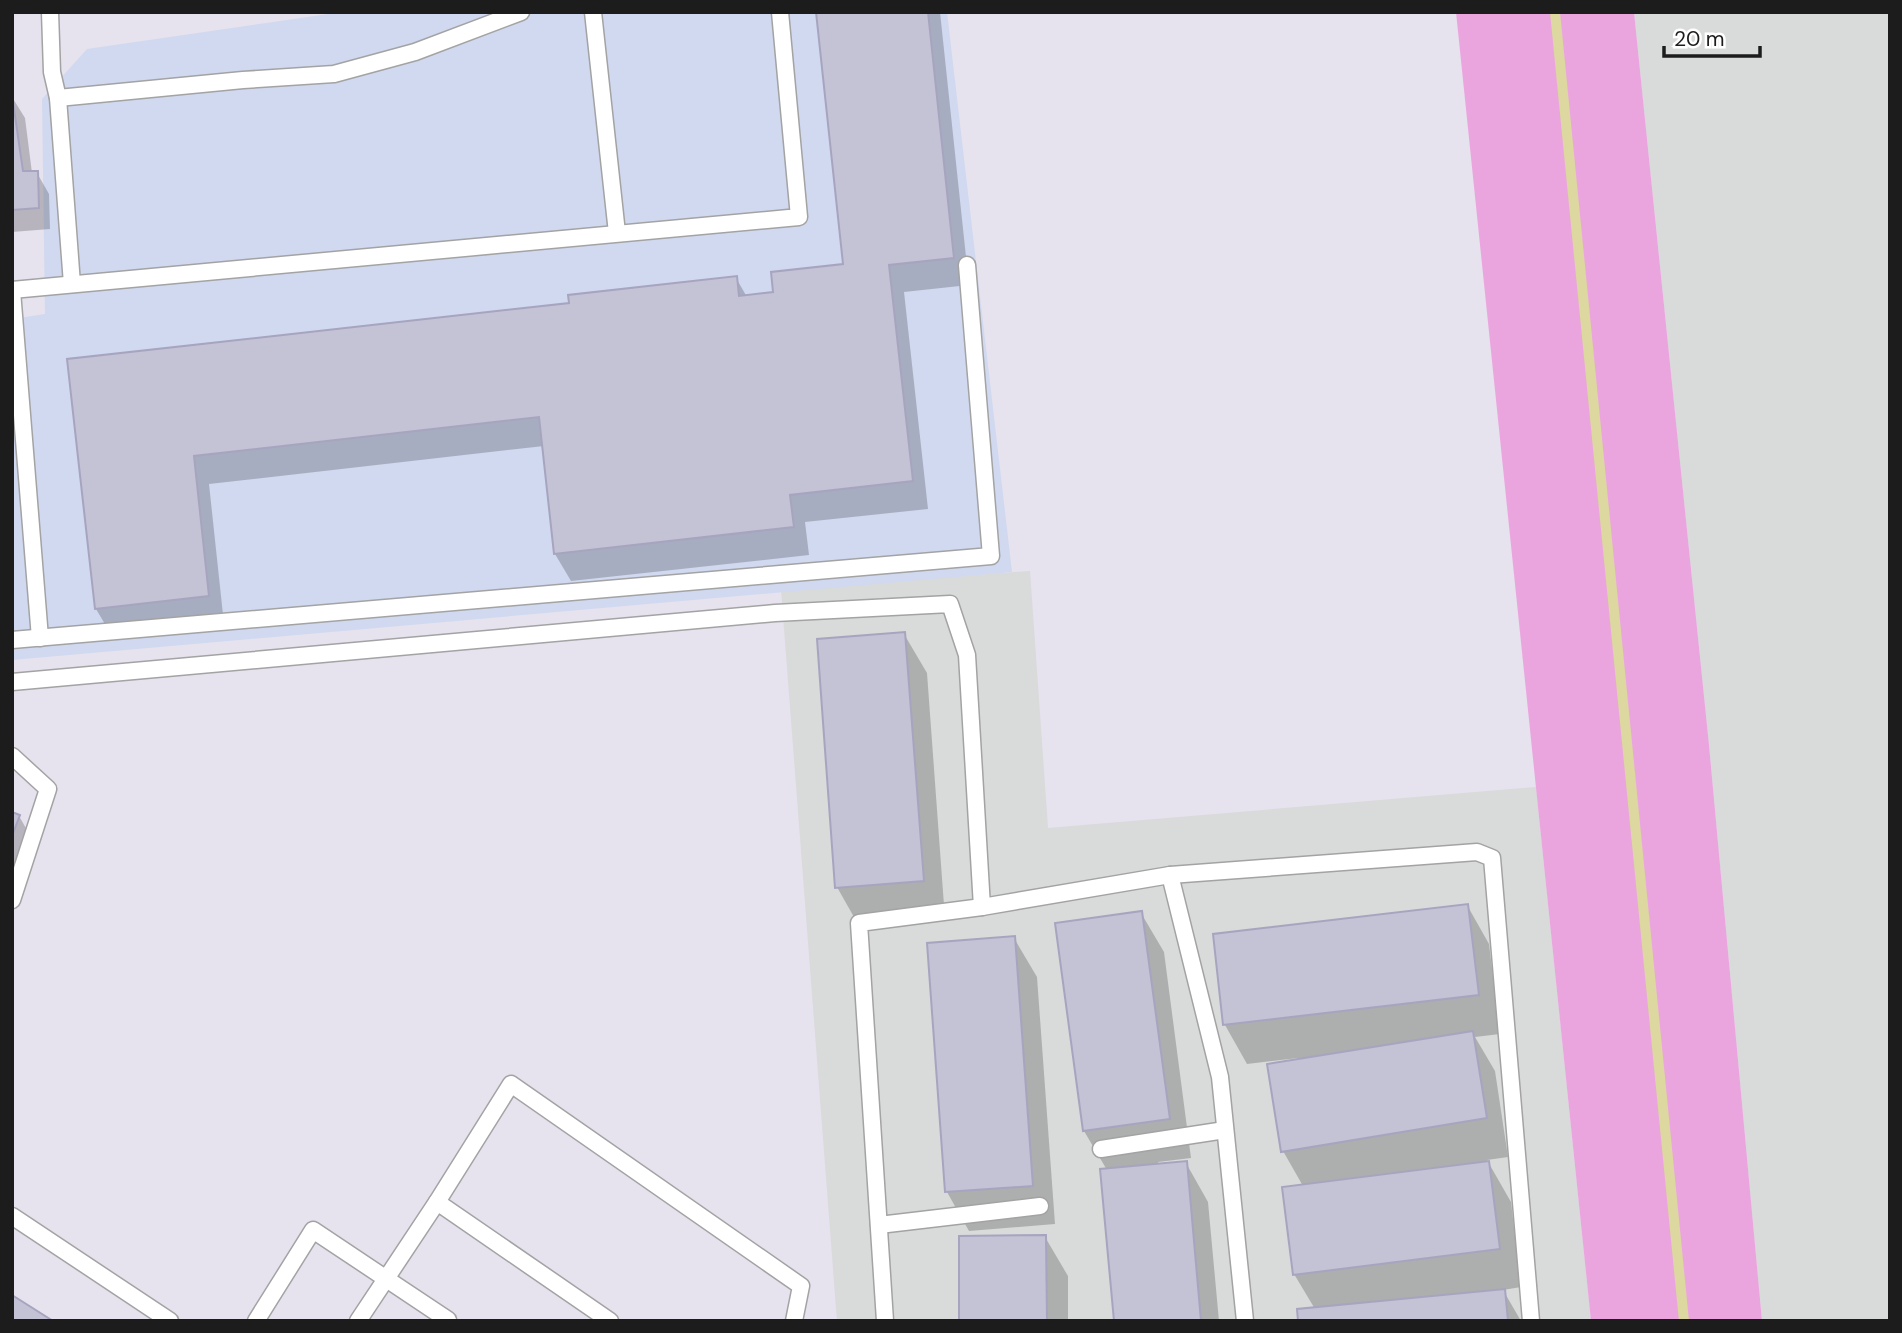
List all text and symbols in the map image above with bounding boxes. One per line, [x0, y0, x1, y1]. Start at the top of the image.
scale bar [1664, 14, 1760, 58]
text: 20 m [1674, 25, 1725, 53]

